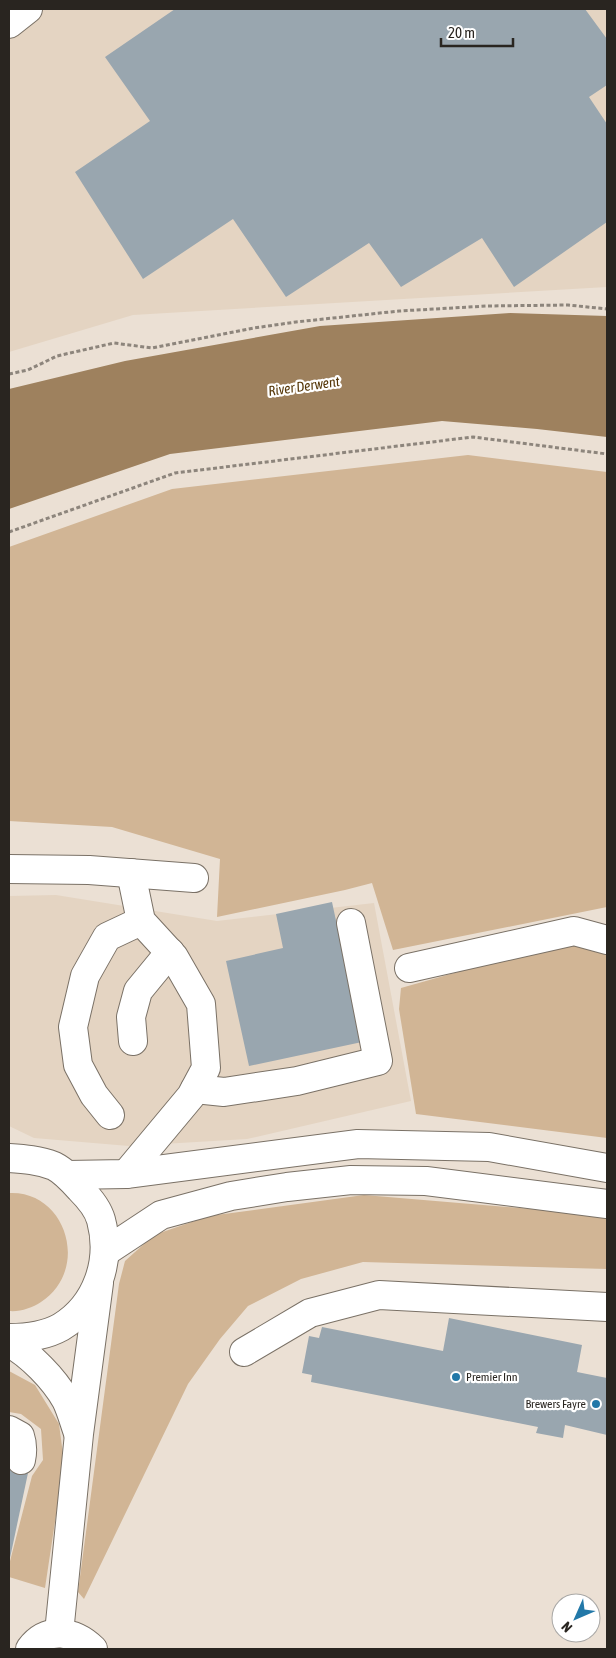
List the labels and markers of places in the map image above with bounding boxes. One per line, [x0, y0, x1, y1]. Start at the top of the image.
place label: Premier Inn [466, 1370, 518, 1384]
marker: Premier Inn [450, 1371, 462, 1383]
place label: Brewers Fayre [525, 1397, 586, 1411]
marker: Brewers Fayre [590, 1398, 602, 1410]

